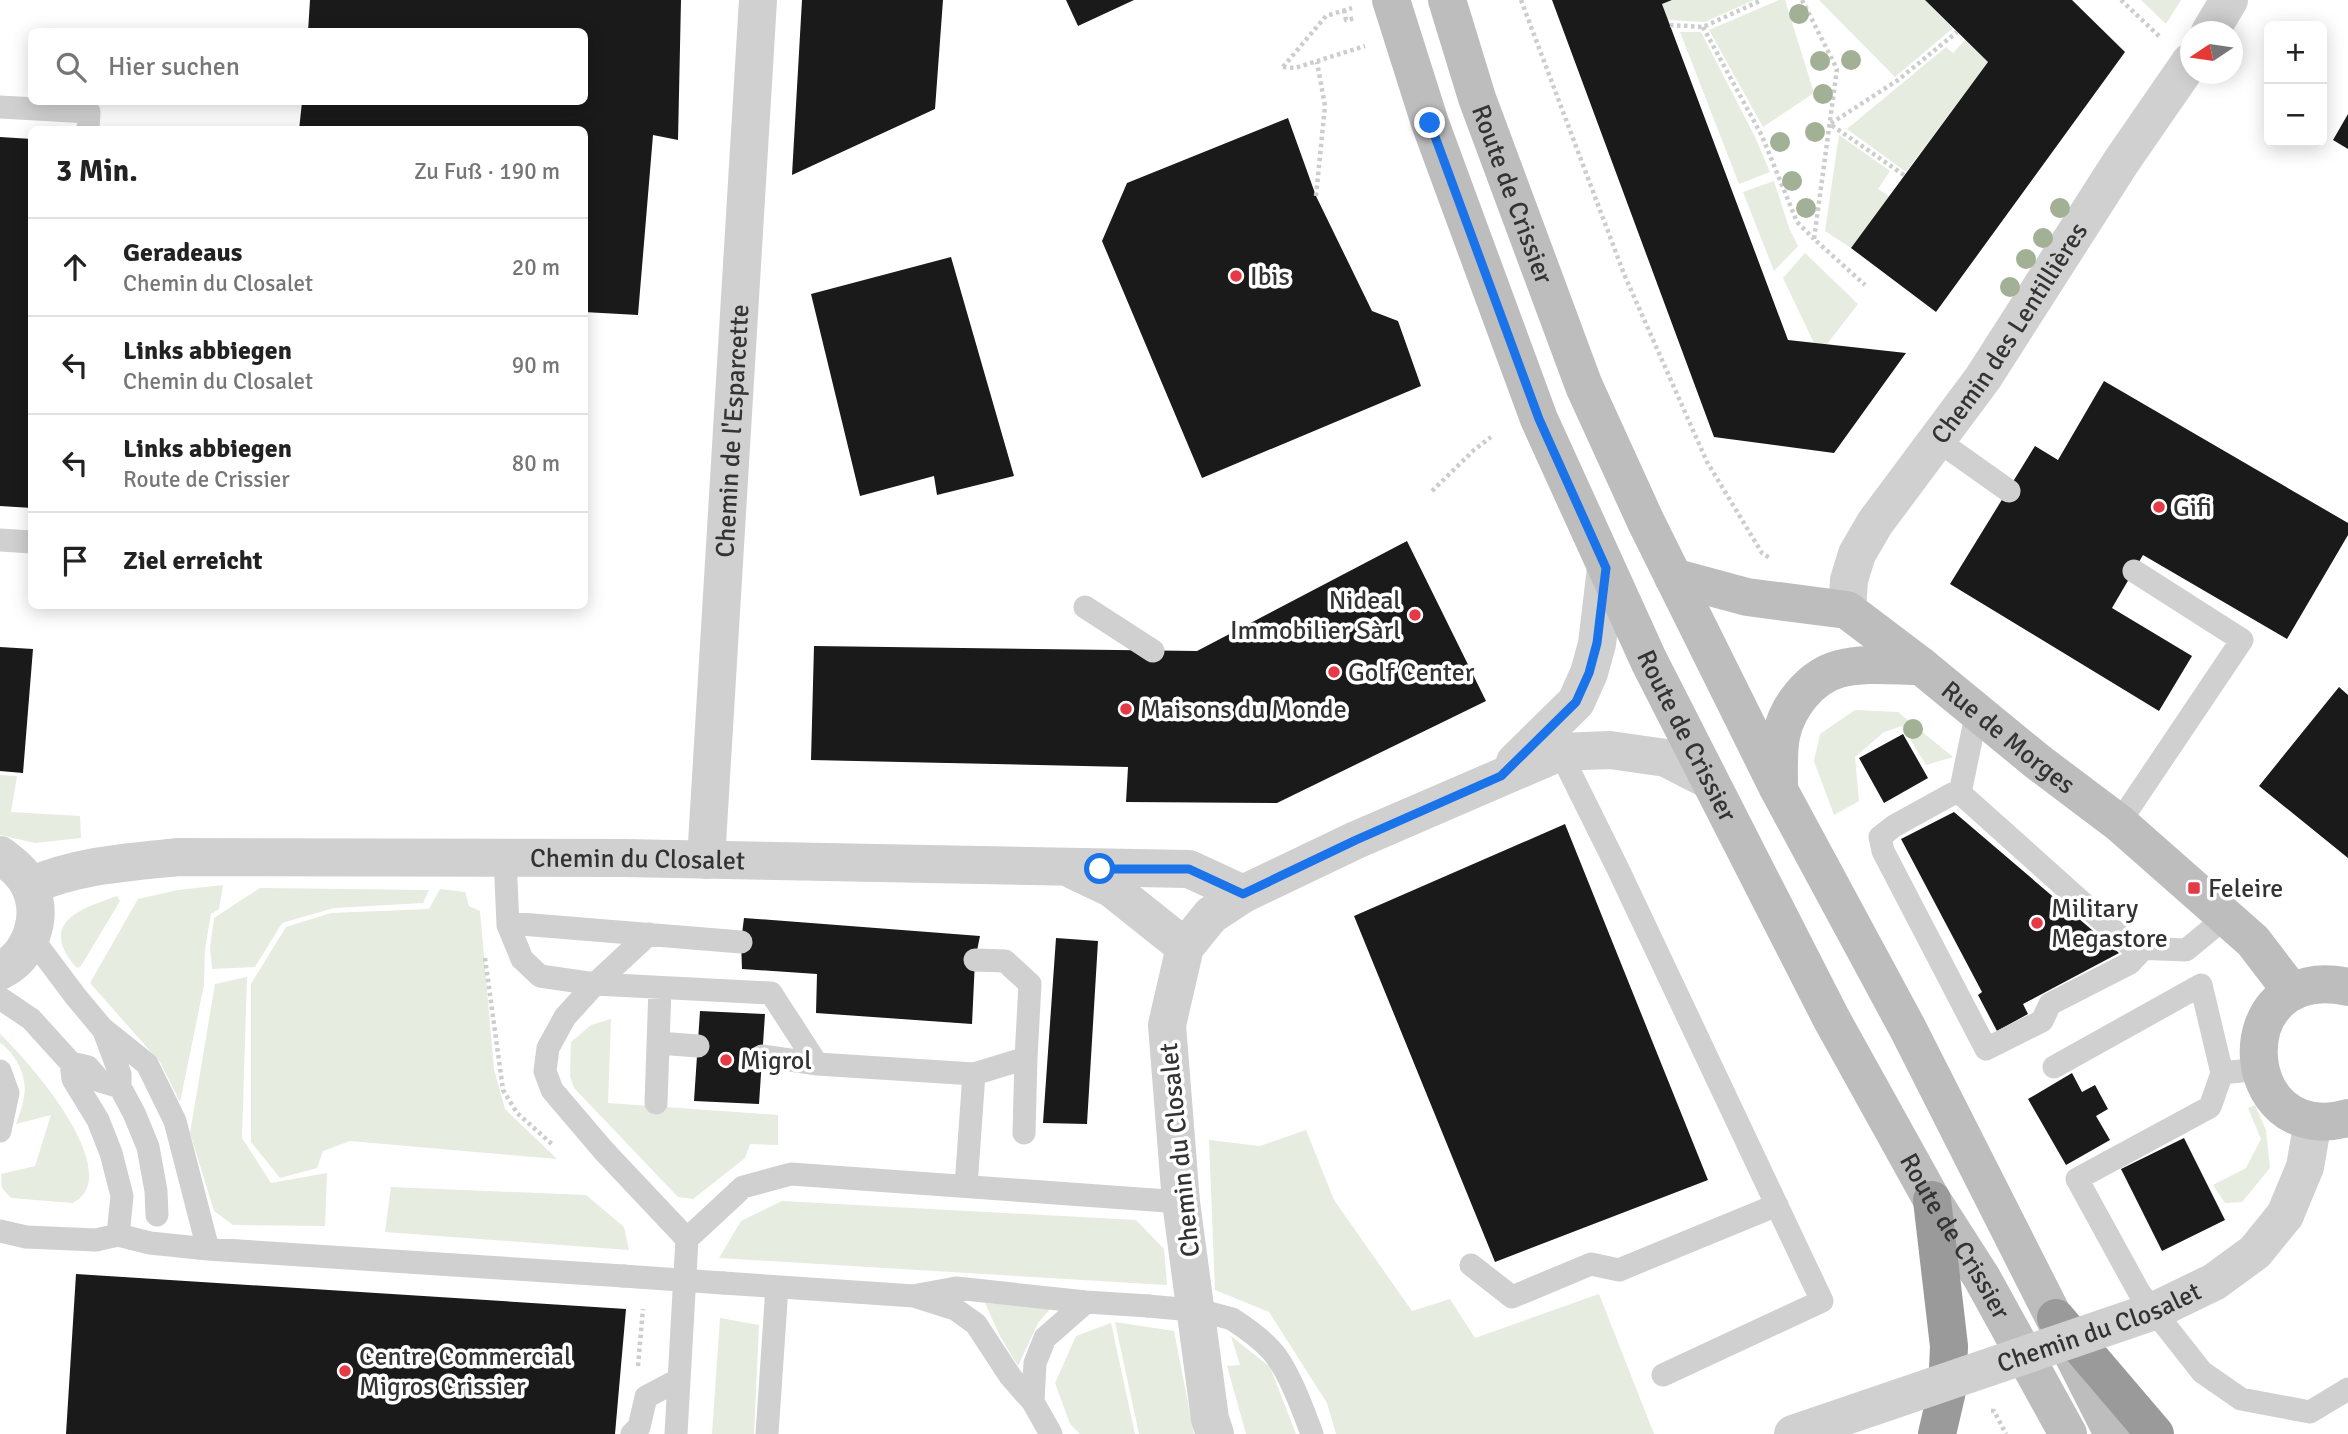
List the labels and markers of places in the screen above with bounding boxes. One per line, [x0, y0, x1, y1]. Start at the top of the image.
place label: Ibis [1250, 261, 1290, 293]
marker: Ibis [1228, 268, 1244, 284]
place label: Gifi [2173, 492, 2212, 524]
marker: Gifi [2151, 499, 2167, 515]
place label: Nideal Immobilier Sàrl [1230, 585, 1401, 647]
marker: Nideal Immobilier Sàrl [1407, 607, 1423, 623]
place label: Golf Center [1348, 657, 1475, 689]
marker: Golf Center [1326, 664, 1342, 680]
place label: Maisons du Monde [1140, 694, 1347, 726]
marker: Maisons du Monde [1118, 701, 1134, 717]
place label: Feleire [2208, 873, 2283, 905]
marker: Feleire [2186, 880, 2202, 896]
place label: Military Megastore [2051, 893, 2168, 955]
marker: Military Megastore [2029, 915, 2045, 931]
place label: Migrol [740, 1045, 812, 1077]
marker: Migrol [718, 1052, 734, 1068]
place label: Centre Commercial Migros Crissier [359, 1341, 572, 1403]
marker: Centre Commercial Migros Crissier [337, 1363, 353, 1379]

